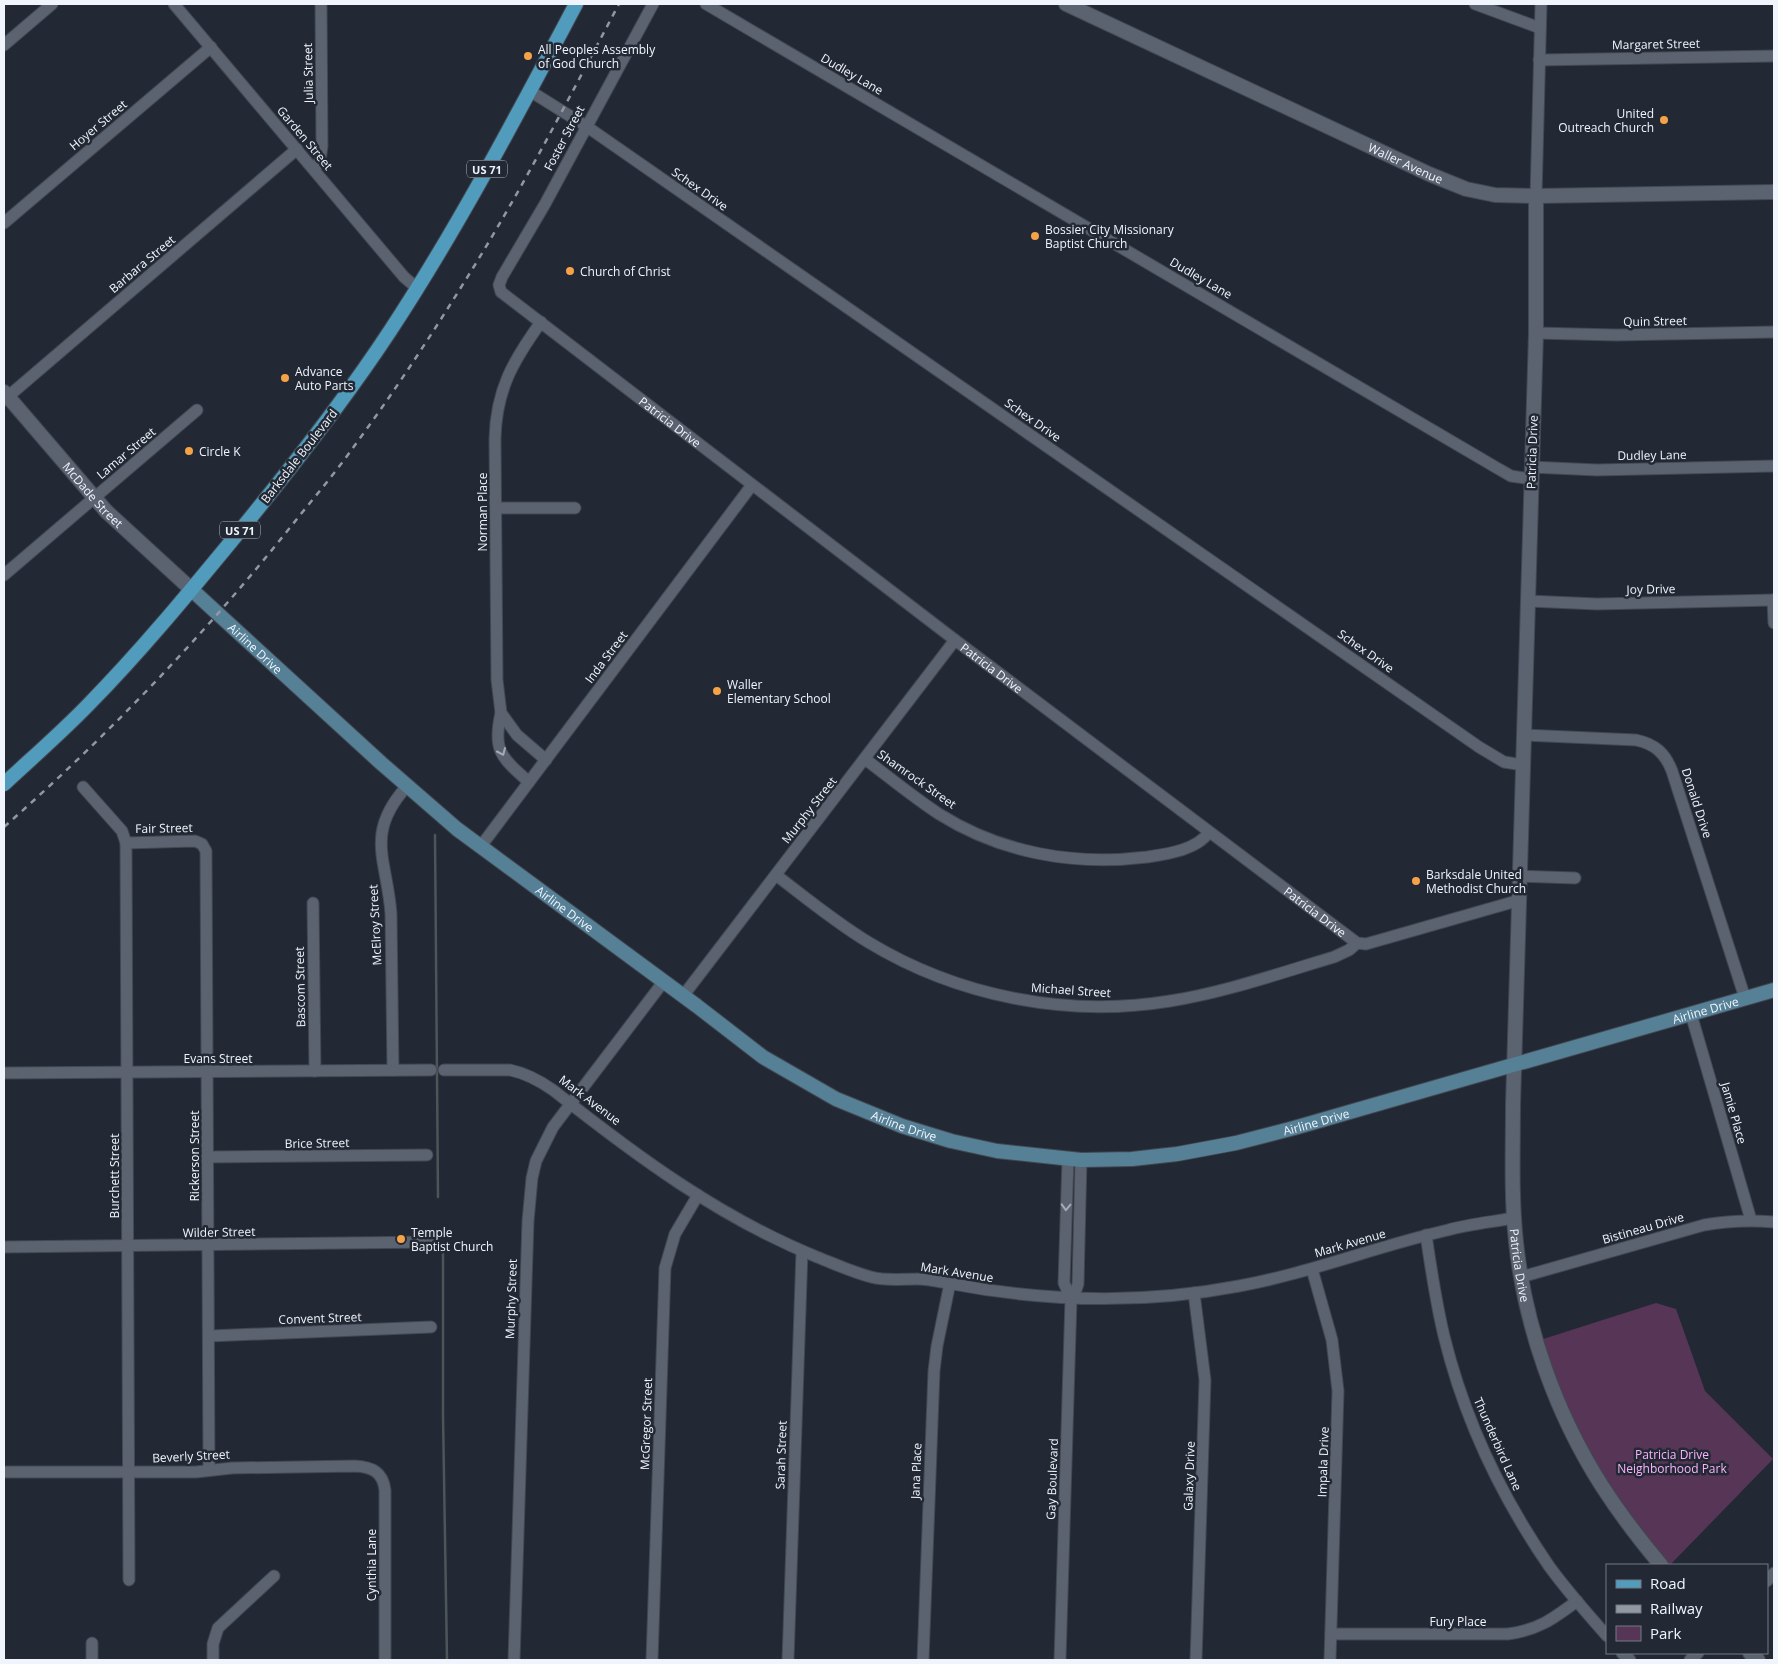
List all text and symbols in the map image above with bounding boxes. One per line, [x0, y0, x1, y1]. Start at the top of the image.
street label: Margaret Street [1612, 35, 1700, 53]
place label: All Peoples Assembly of God Church [538, 41, 656, 72]
street label: Julia Street [299, 43, 317, 104]
street label: Dudley Lane [818, 49, 886, 99]
marker: All Peoples Assembly of God Church [522, 50, 534, 62]
street label: Hoyer Street [66, 96, 130, 154]
street label: Foster Street [540, 102, 588, 174]
street label: Garden Street [273, 103, 337, 173]
place label: United Outreach Church [1558, 105, 1654, 136]
marker: United Outreach Church [1658, 114, 1670, 126]
street label: Waller Avenue [1366, 138, 1446, 187]
road number: US 71 [467, 160, 507, 178]
street label: Schex Drive [668, 163, 732, 215]
place label: Bossier City Missionary Baptist Church [1045, 221, 1175, 252]
marker: Bossier City Missionary Baptist Church [1029, 230, 1041, 242]
street label: Barbara Street [105, 231, 179, 297]
street label: Dudley Lane [1167, 253, 1235, 303]
place label: Church of Christ [580, 263, 671, 280]
marker: Church of Christ [564, 265, 576, 277]
street label: Quin Street [1623, 312, 1687, 330]
place label: Advance Auto Parts [295, 363, 354, 394]
marker: Advance Auto Parts [279, 372, 291, 384]
street label: Patricia Drive [636, 392, 705, 451]
street label: Schex Drive [1001, 394, 1065, 446]
street label: Barksdale Boulevard [257, 405, 341, 507]
street label: Patricia Drive [1522, 414, 1542, 489]
street label: Lamar Street [93, 423, 159, 483]
place label: Circle K [199, 443, 241, 460]
marker: Circle K [183, 445, 195, 457]
street label: Dudley Lane [1617, 446, 1687, 464]
street label: McDade Street [59, 458, 127, 531]
street label: Norman Place [474, 472, 491, 551]
road number: US 71 [220, 522, 260, 538]
street label: Joy Drive [1625, 580, 1676, 598]
street label: Airline Drive [225, 619, 287, 678]
street label: Schex Drive [1334, 625, 1398, 677]
street label: Inda Street [581, 627, 631, 687]
street label: Patricia Drive [957, 639, 1027, 697]
place label: Waller Elementary School [727, 676, 831, 707]
marker: Waller Elementary School [711, 685, 723, 697]
street label: Shamrock Street [874, 746, 960, 812]
one-way arrow [495, 747, 505, 756]
street label: Donald Drive [1678, 766, 1716, 840]
street label: Murphy Street [778, 773, 840, 847]
street label: Fair Street [135, 819, 193, 837]
place label: Barksdale United Methodist Church [1426, 866, 1526, 897]
marker: Barksdale United Methodist Church [1410, 875, 1422, 887]
street label: Airline Drive [532, 882, 598, 936]
street label: Patricia Drive [1281, 882, 1350, 941]
street label: McElroy Street [364, 884, 386, 966]
street label: Bascom Street [291, 946, 309, 1028]
street label: Michael Street [1031, 979, 1111, 1001]
street label: Airline Drive [1670, 992, 1741, 1027]
street label: Evans Street [183, 1050, 253, 1067]
street label: Mark Avenue [556, 1071, 625, 1129]
street label: Jamie Place [1717, 1079, 1751, 1146]
street label: Airline Drive [1281, 1104, 1351, 1139]
street label: Airline Drive [869, 1106, 939, 1145]
street label: Rickerson Street [186, 1110, 203, 1202]
street label: Burchett Street [106, 1133, 123, 1219]
street label: Brice Street [284, 1134, 350, 1152]
one-way arrow [1061, 1204, 1072, 1212]
street label: Bistineau Drive [1600, 1208, 1686, 1248]
street label: Wilder Street [182, 1223, 256, 1241]
place label: Temple Baptist Church [411, 1224, 493, 1255]
street label: Mark Avenue [1312, 1225, 1388, 1261]
street label: Patricia Drive [1506, 1228, 1534, 1304]
marker: Temple Baptist Church [395, 1233, 407, 1245]
street label: Mark Avenue [919, 1258, 995, 1286]
street label: Murphy Street [501, 1259, 521, 1339]
street label: Convent Street [278, 1308, 362, 1328]
street label: McGregor Street [636, 1378, 656, 1470]
street label: Thunderbird Lane [1470, 1395, 1526, 1494]
street label: Sarah Street [771, 1420, 791, 1490]
street label: Impala Drive [1313, 1426, 1333, 1498]
street label: Gay Boulevard [1042, 1438, 1062, 1520]
street label: Galaxy Drive [1179, 1441, 1199, 1511]
street label: Jana Place [906, 1442, 925, 1500]
street label: Beverly Street [152, 1445, 230, 1467]
park label: Patricia Drive Neighborhood Park [1617, 1446, 1727, 1477]
street label: Cynthia Lane [363, 1529, 380, 1601]
legend [1606, 1564, 1768, 1654]
text: Road [1650, 1573, 1686, 1593]
text: Railway [1650, 1598, 1703, 1618]
street label: Fury Place [1430, 1613, 1487, 1630]
text: Park [1650, 1623, 1681, 1643]

